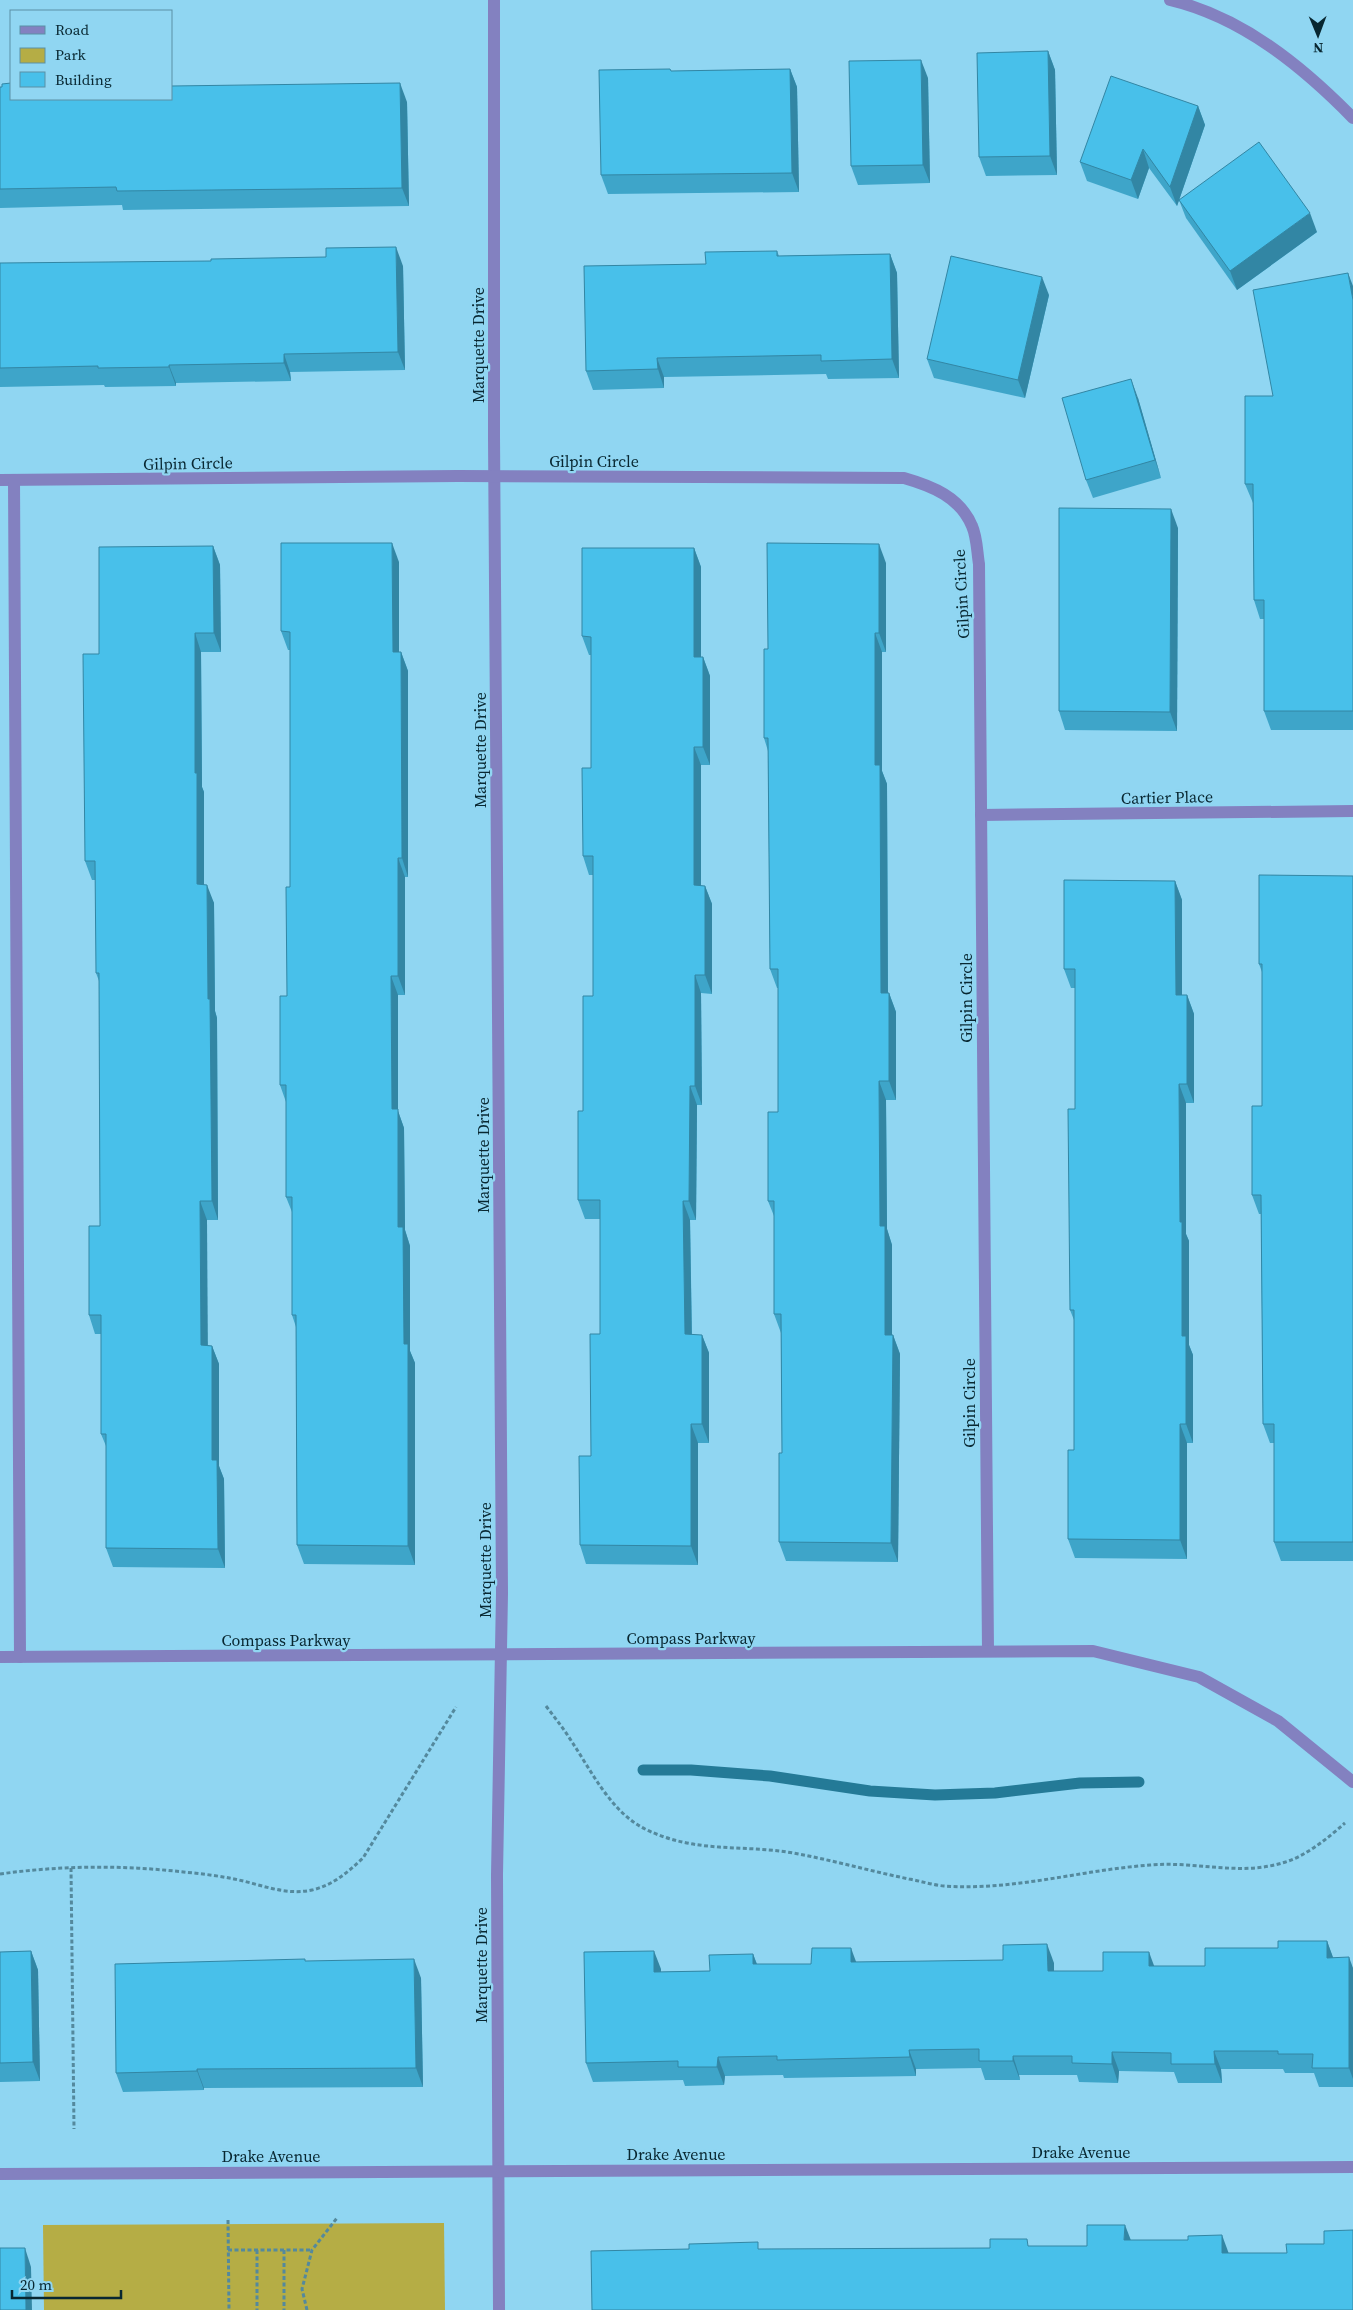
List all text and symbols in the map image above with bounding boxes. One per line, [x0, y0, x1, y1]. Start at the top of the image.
legend [10, 10, 172, 100]
north arrow [1293, 10, 1343, 60]
text: Road [55, 19, 89, 40]
text: N [1313, 38, 1324, 58]
text: Park [55, 44, 87, 65]
text: Building [55, 69, 112, 90]
street label: Marquette Drive [467, 287, 489, 403]
street label: Gilpin Circle [549, 450, 639, 472]
street label: Gilpin Circle [143, 451, 233, 475]
street label: Gilpin Circle [948, 549, 974, 639]
street label: Marquette Drive [469, 692, 491, 808]
street label: Cartier Place [1121, 785, 1213, 809]
street label: Gilpin Circle [955, 953, 977, 1043]
street label: Marquette Drive [472, 1097, 494, 1213]
street label: Gilpin Circle [958, 1358, 980, 1448]
street label: Marquette Drive [474, 1502, 496, 1618]
street label: Compass Parkway [626, 1627, 756, 1649]
street label: Compass Parkway [221, 1629, 351, 1651]
street label: Marquette Drive [470, 1907, 492, 2023]
street label: Drake Avenue [1032, 2141, 1130, 2163]
street label: Drake Avenue [627, 2143, 725, 2165]
street label: Drake Avenue [222, 2145, 320, 2167]
scale bar [12, 2268, 121, 2300]
text: 20 m [20, 2274, 52, 2295]

